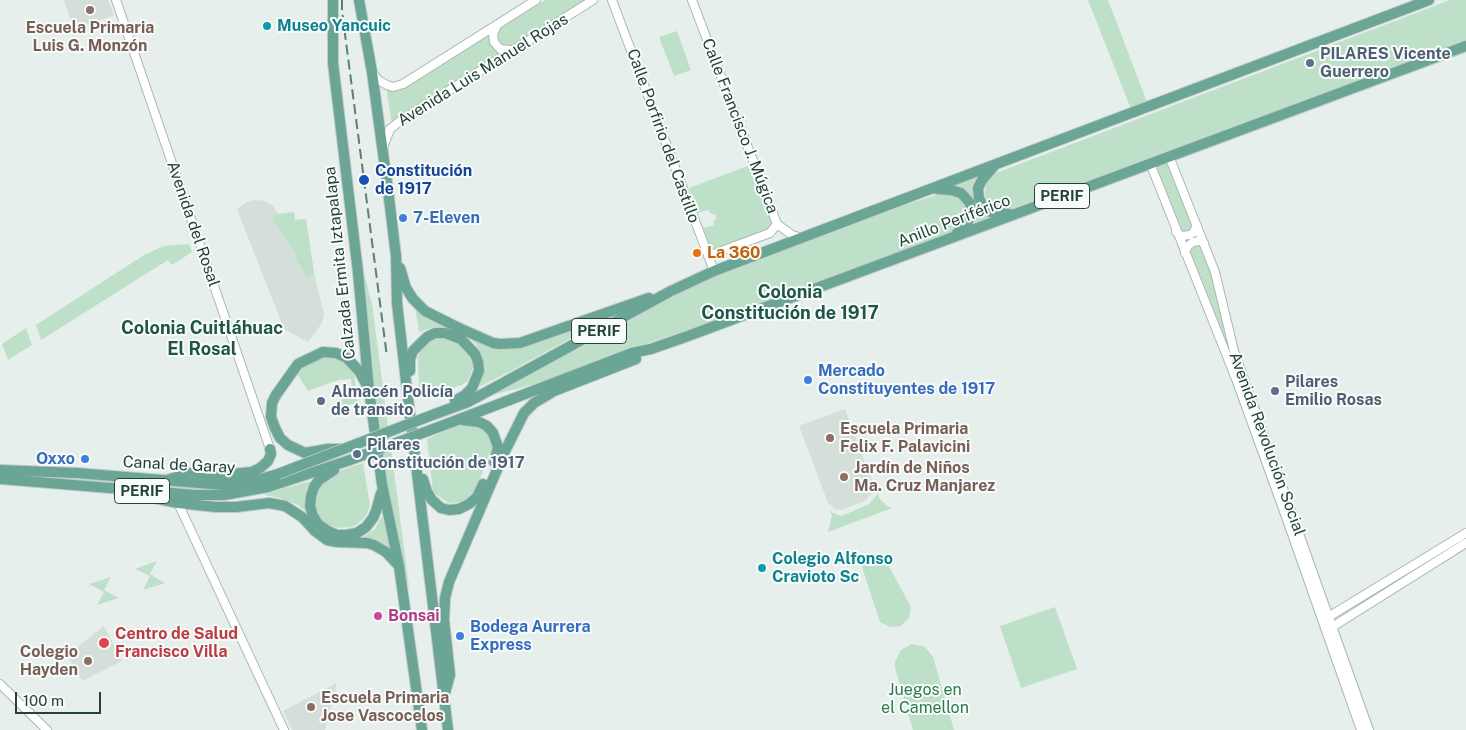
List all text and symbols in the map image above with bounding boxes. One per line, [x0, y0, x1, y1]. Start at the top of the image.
marker: Escuela Primaria Luis G. Monzón [84, 4, 96, 16]
street label: Avenida Luis Manuel Rojas [394, 10, 572, 130]
place label: Museo Yancuic [277, 16, 391, 36]
place label: Escuela Primaria Luis G. Monzón [26, 18, 154, 56]
marker: Museo Yancuic [261, 20, 273, 32]
street label: Calle Francisco J. Múgica [698, 36, 782, 216]
place label: PILARES Vicente Guerrero [1320, 44, 1451, 82]
street label: Calle Porfirio del Castillo [623, 46, 703, 226]
marker: PILARES Vicente Guerrero [1304, 57, 1316, 69]
street label: Avenida del Rosal [163, 159, 223, 289]
place label: Constitución de 1917 [375, 161, 472, 199]
street label: Calzada Ermita Iztapalapa [320, 166, 360, 360]
marker: Constitución de 1917 [357, 173, 371, 187]
road number: PERIF [1034, 184, 1090, 208]
street label: Anillo Periférico [895, 191, 1013, 251]
place label: 7-Eleven [413, 208, 480, 228]
marker: 7-Eleven [397, 212, 409, 224]
place label: La 360 [707, 243, 760, 263]
marker: La 360 [691, 247, 703, 259]
district label: Colonia Constitución de 1917 [701, 281, 879, 324]
district label: Colonia Cuitláhuac El Rosal [121, 317, 283, 359]
road number: PERIF [572, 318, 626, 344]
street label: Avenida Revolución Social [1225, 350, 1309, 538]
place label: Mercado Constituyentes de 1917 [818, 361, 995, 399]
place label: Pilares Emilio Rosas [1285, 372, 1382, 410]
marker: Mercado Constituyentes de 1917 [802, 374, 814, 386]
place label: Almacén Policía de transito [331, 382, 453, 420]
marker: Pilares Emilio Rosas [1269, 385, 1281, 397]
marker: Almacén Policía de transito [315, 395, 327, 407]
place label: Escuela Primaria Felix F. Palavicini [840, 419, 970, 457]
marker: Escuela Primaria Felix F. Palavicini [824, 432, 836, 444]
place label: Pilares Constitución de 1917 [367, 435, 525, 473]
marker: Pilares Constitución de 1917 [351, 448, 363, 460]
place label: Oxxo [36, 449, 75, 469]
street label: Canal de Garay [122, 452, 236, 478]
marker: Oxxo [79, 453, 91, 465]
place label: Jardín de Niños Ma. Cruz Manjarez [854, 458, 995, 496]
marker: Jardín de Niños Ma. Cruz Manjarez [838, 471, 850, 483]
road number: PERIF [114, 478, 170, 504]
place label: Colegio Alfonso Cravioto Sc [772, 549, 893, 587]
marker: Colegio Alfonso Cravioto Sc [756, 562, 768, 574]
place label: Bonsai [388, 606, 440, 626]
marker: Bonsai [372, 610, 384, 622]
place label: Bodega Aurrera Express [470, 617, 590, 655]
place label: Centro de Salud Francisco Villa [115, 624, 238, 662]
marker: Bodega Aurrera Express [454, 630, 466, 642]
marker: Centro de Salud Francisco Villa [97, 636, 111, 650]
place label: Colegio Hayden [20, 642, 78, 680]
marker: Colegio Hayden [82, 655, 94, 667]
park label: Juegos en el Camellon [881, 680, 969, 718]
scale bar [18, 682, 104, 714]
place label: Escuela Primaria Jose Vascocelos [321, 688, 449, 726]
text: 100 m [23, 692, 64, 709]
marker: Escuela Primaria Jose Vascocelos [305, 701, 317, 713]

